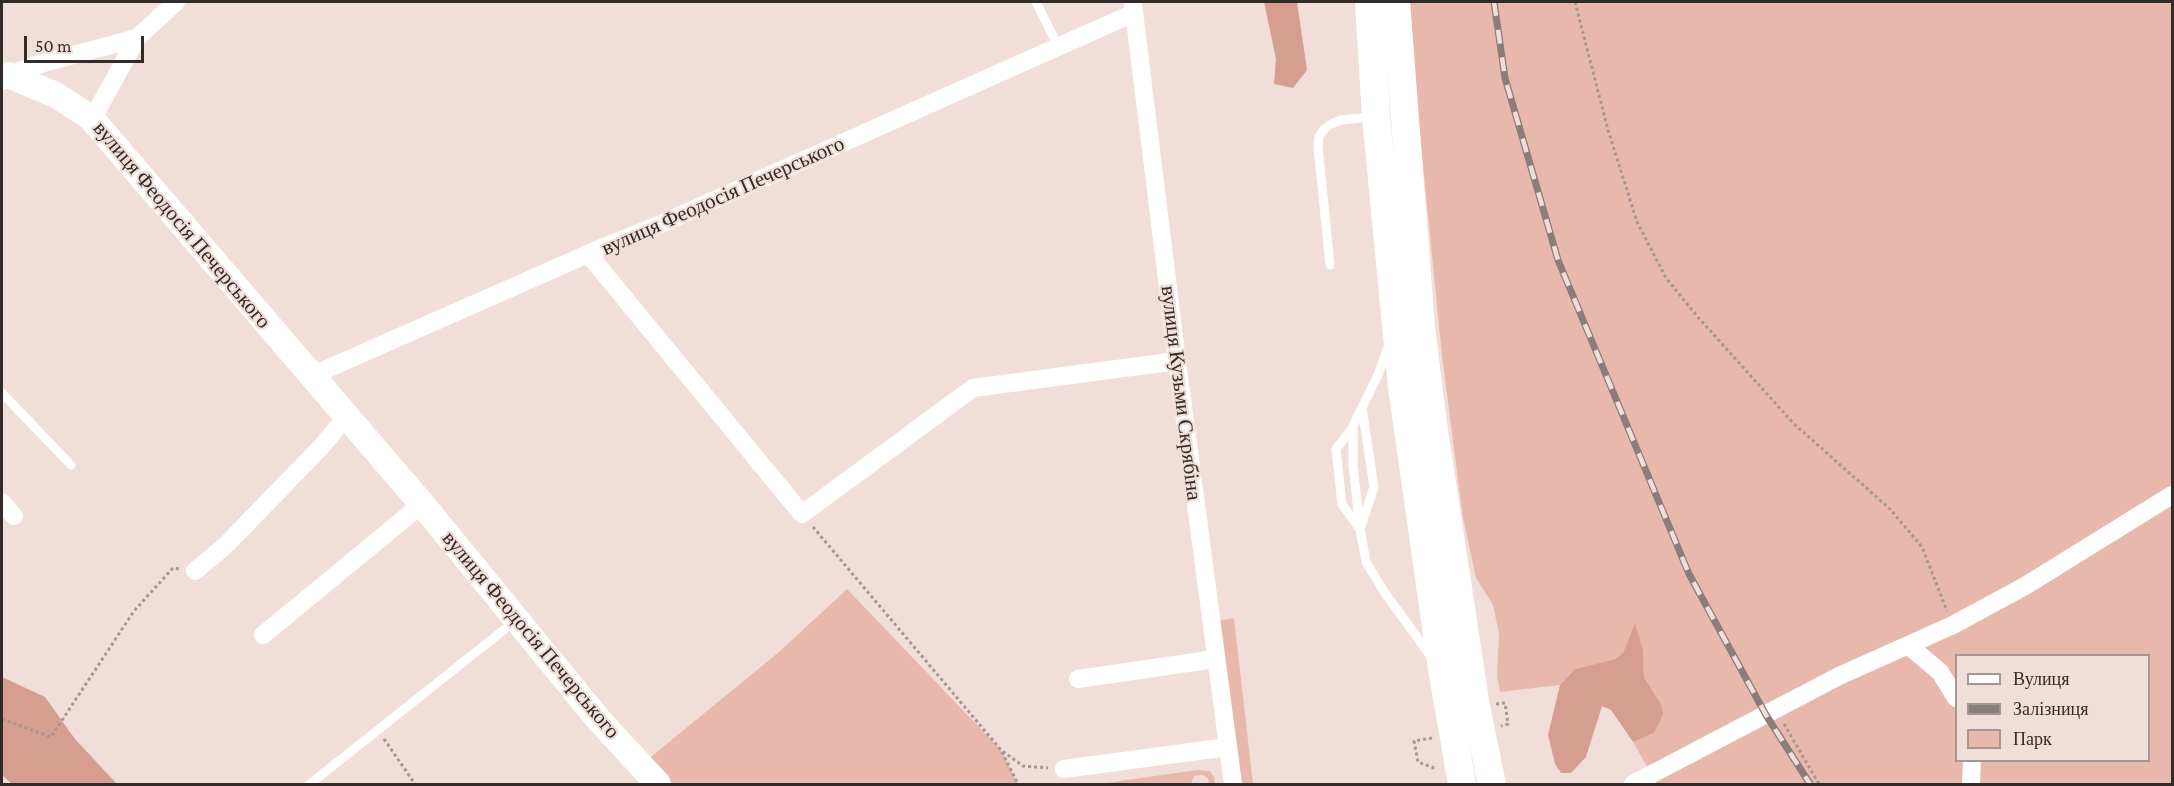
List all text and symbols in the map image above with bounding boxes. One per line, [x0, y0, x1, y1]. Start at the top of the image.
scale bar [27, 24, 147, 62]
text: 50 m [35, 36, 72, 56]
street label: вулиця Феодосія Печерського [88, 116, 276, 334]
street label: вулиця Феодосія Печерського [598, 131, 848, 261]
street label: вулиця Кузьми Скрябіна [1155, 284, 1207, 502]
street label: вулиця Феодосія Печерського [437, 526, 625, 744]
legend [1955, 654, 2150, 762]
text: Вулиця [2013, 669, 2070, 689]
text: Залізниця [2013, 699, 2088, 719]
text: Парк [2013, 729, 2052, 749]

